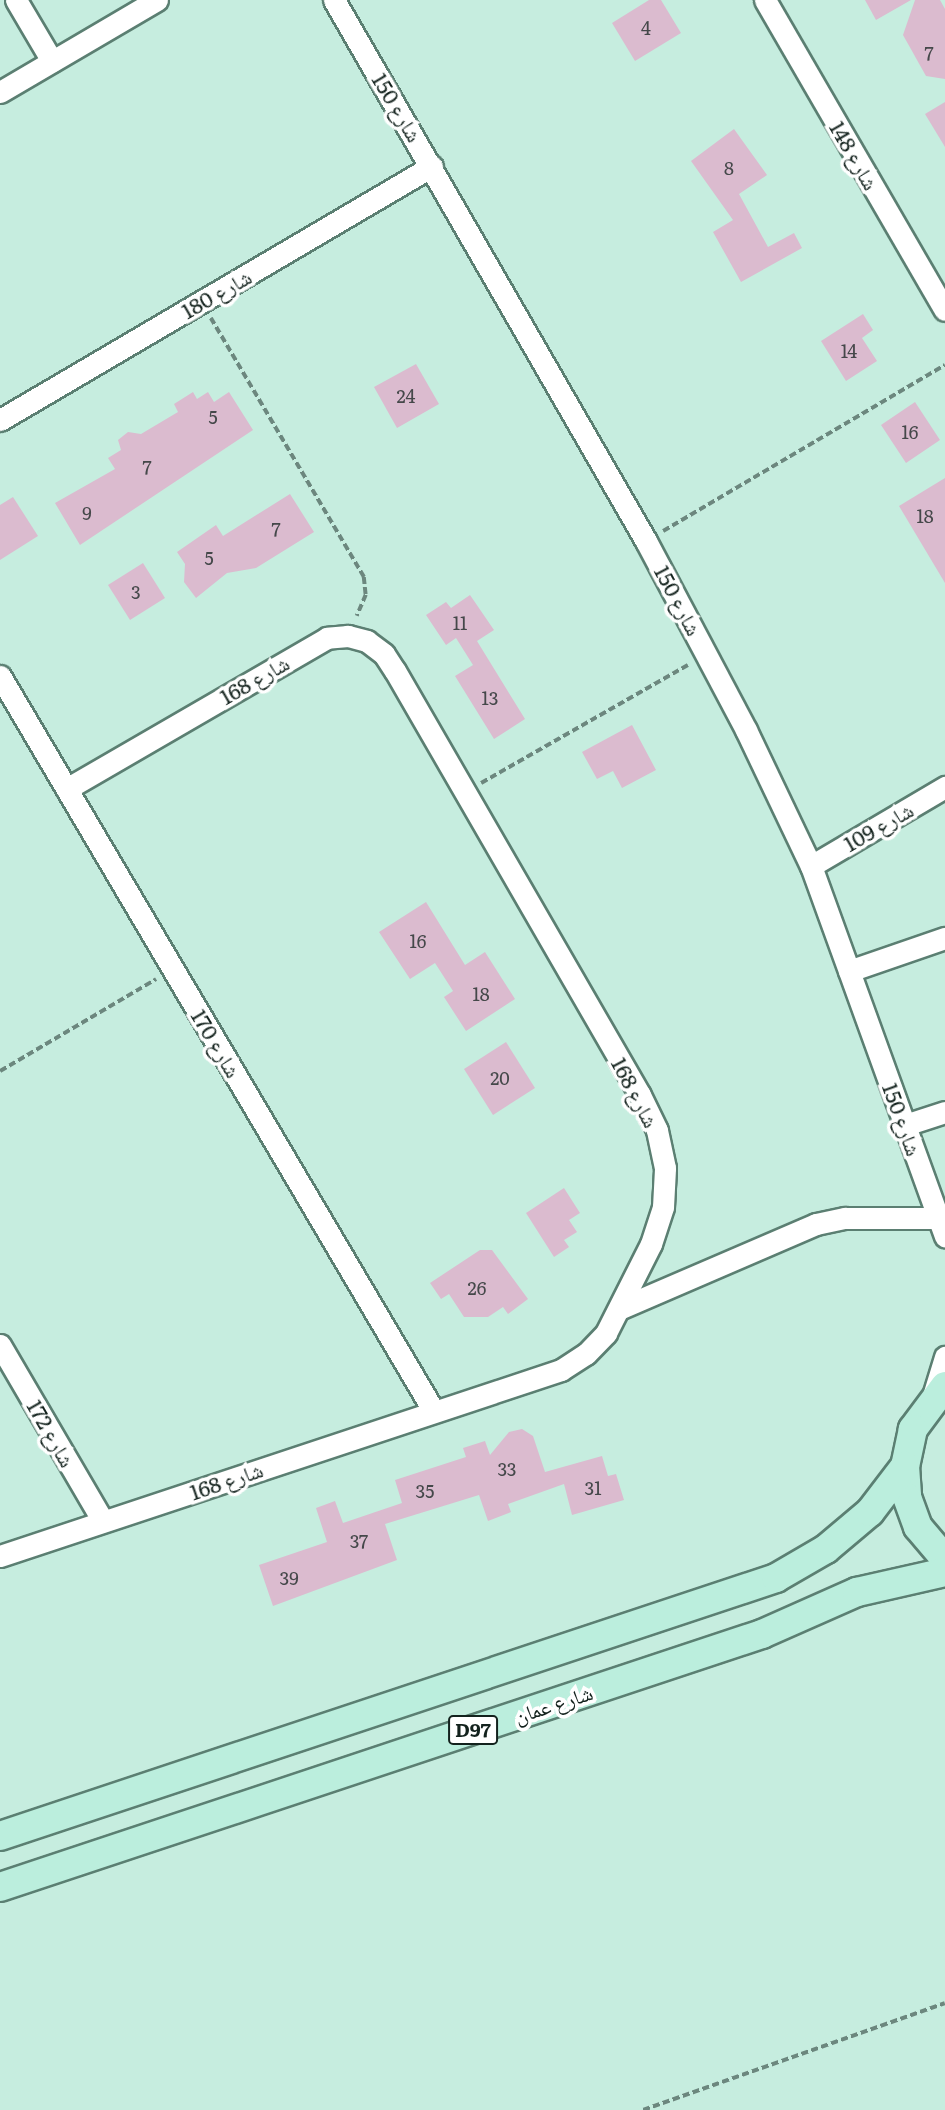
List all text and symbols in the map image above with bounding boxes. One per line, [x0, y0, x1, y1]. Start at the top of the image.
house number: 4 [641, 17, 651, 39]
house number: 7 [924, 42, 934, 64]
street label: شارع 150 [368, 68, 428, 146]
street label: شارع 148 [825, 116, 885, 194]
house number: 8 [724, 157, 734, 179]
street label: شارع 180 [177, 263, 255, 323]
house number: 14 [841, 340, 857, 362]
house number: 24 [396, 385, 416, 407]
house number: 5 [208, 406, 218, 428]
house number: 16 [902, 421, 918, 443]
house number: 7 [142, 456, 152, 478]
house number: 9 [82, 502, 92, 524]
house number: 18 [916, 505, 934, 527]
house number: 7 [271, 518, 281, 540]
house number: 5 [204, 547, 214, 569]
street label: شارع 150 [650, 561, 708, 639]
house number: 3 [131, 581, 141, 603]
house number: 11 [453, 612, 467, 634]
street label: شارع 168 [215, 649, 293, 709]
house number: 13 [481, 687, 499, 709]
street label: شارع 109 [839, 796, 917, 856]
house number: 16 [410, 930, 426, 952]
house number: 18 [472, 983, 490, 1005]
street label: شارع 170 [187, 1004, 247, 1082]
street label: شارع 168 [607, 1053, 665, 1131]
house number: 20 [490, 1067, 510, 1089]
street label: شارع 150 [878, 1079, 928, 1159]
house number: 26 [468, 1277, 486, 1299]
street label: شارع 172 [23, 1395, 81, 1471]
street label: شارع 168 [186, 1456, 266, 1504]
house number: 33 [498, 1458, 516, 1480]
house number: 31 [584, 1477, 602, 1499]
house number: 35 [416, 1480, 434, 1502]
house number: 37 [350, 1530, 368, 1552]
house number: 39 [279, 1567, 299, 1589]
street label: شارع عمان [511, 1678, 595, 1728]
road number: D97 [447, 1714, 499, 1746]

